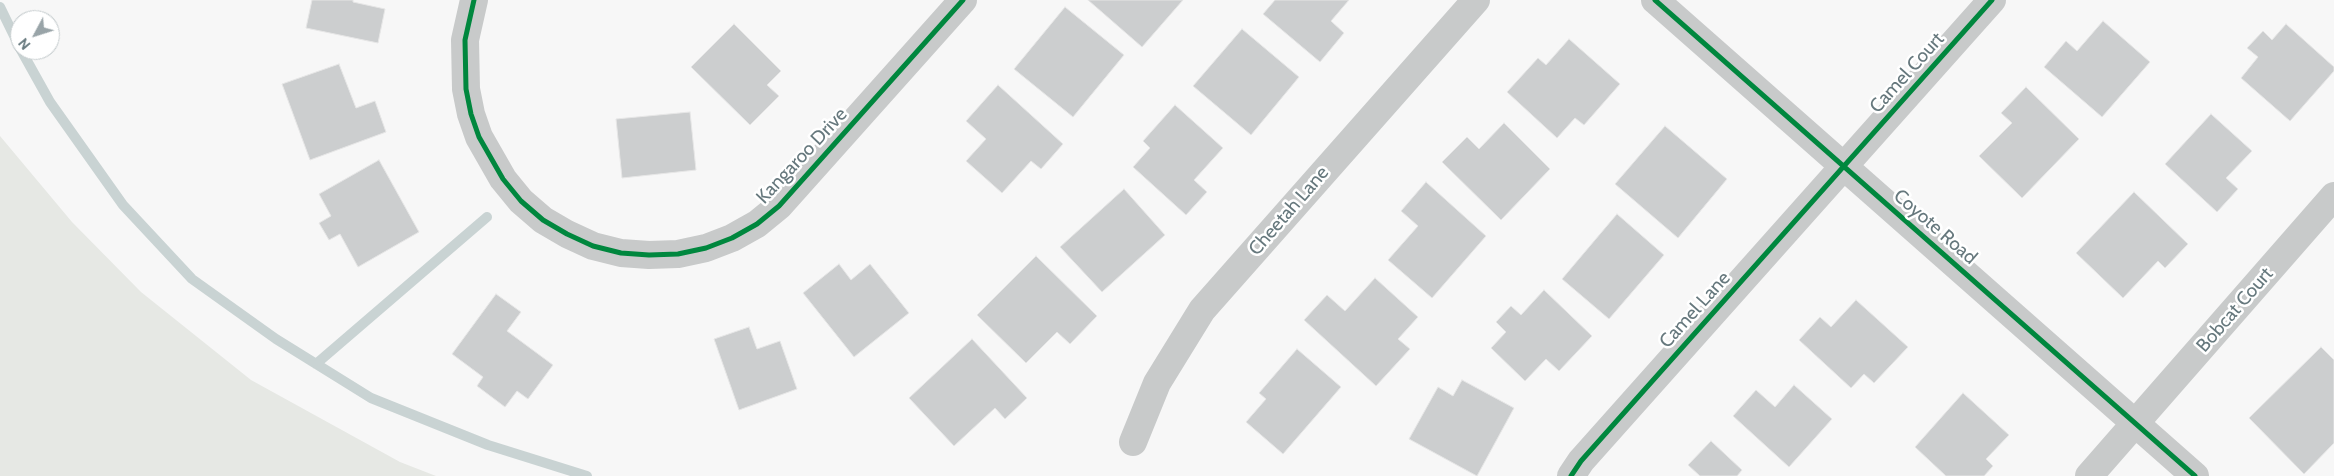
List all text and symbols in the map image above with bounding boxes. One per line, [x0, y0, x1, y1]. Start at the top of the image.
north arrow [10, 10, 60, 60]
street label: Camel Court [1865, 28, 1949, 118]
text: N [14, 34, 34, 54]
street label: Kangaroo Drive [752, 103, 852, 209]
street label: Cheetah Lane [1244, 162, 1334, 260]
street label: Coyote Road [1889, 185, 1981, 269]
street label: Bobcat Court [2192, 263, 2278, 357]
street label: Camel Lane [1655, 267, 1735, 353]

